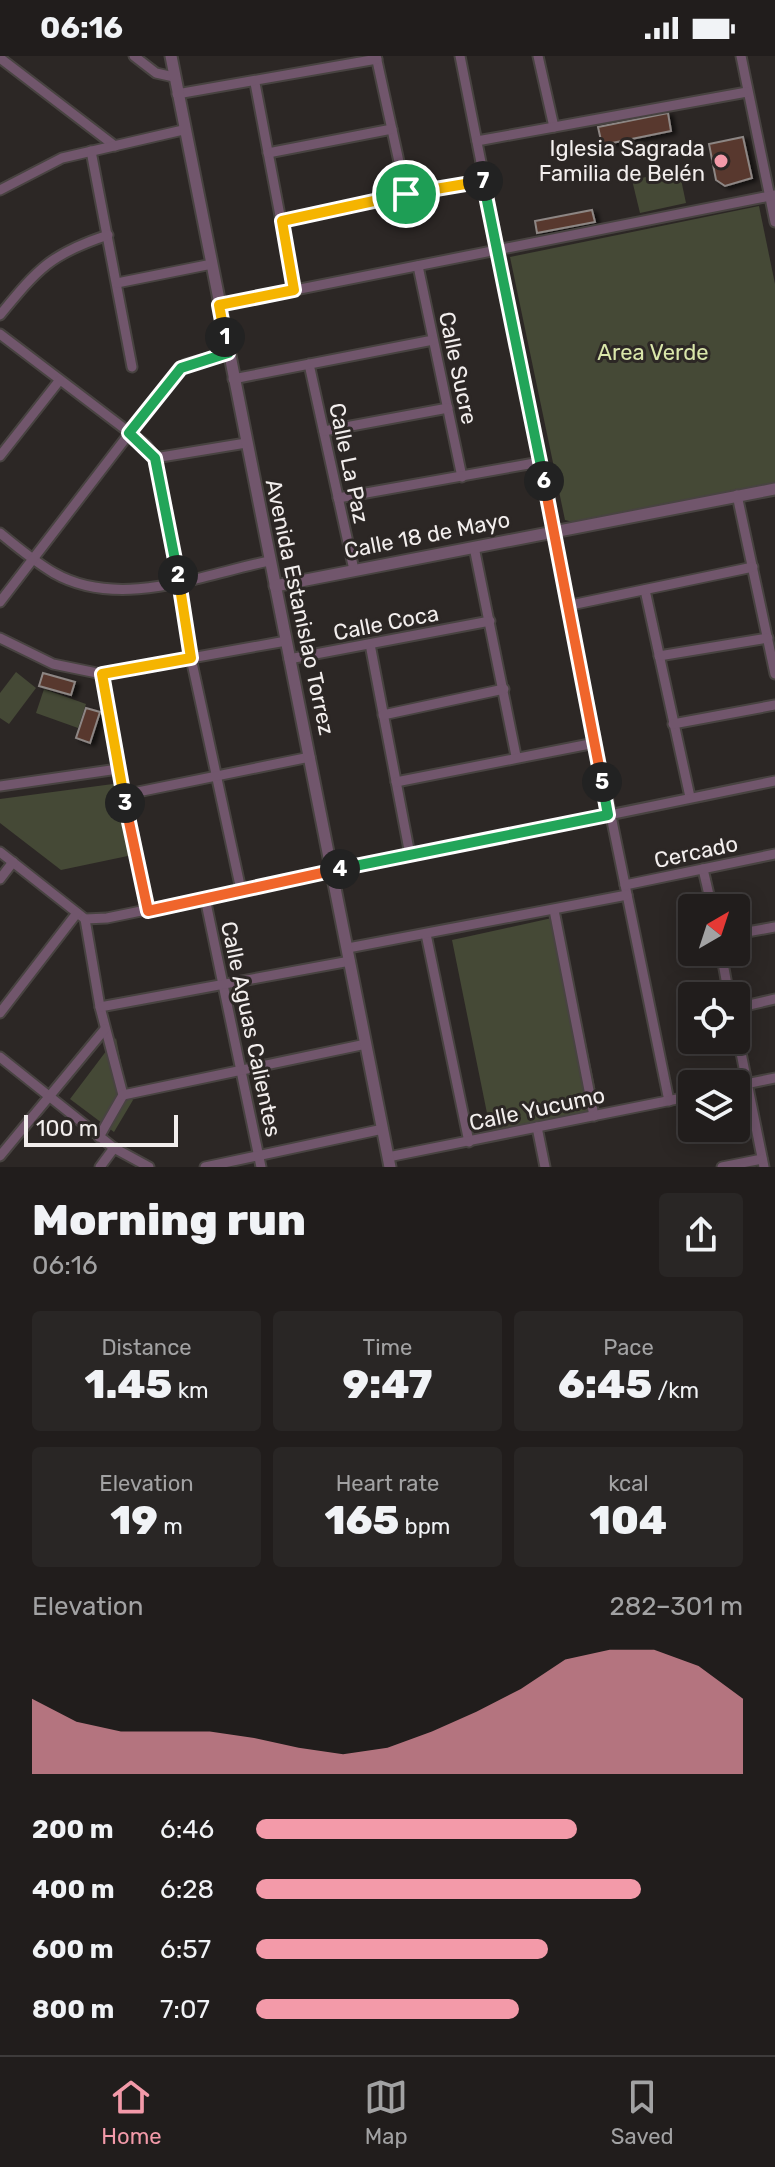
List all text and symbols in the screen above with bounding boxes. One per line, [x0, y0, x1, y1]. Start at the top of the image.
text: 06:16 [40, 10, 123, 46]
place label: Iglesia Sagrada Familia de Belén [539, 135, 705, 187]
marker: Iglesia Sagrada Familia de Belén [712, 152, 730, 170]
pin [372, 160, 440, 228]
pin: 7 [463, 161, 503, 201]
text: 7 [477, 167, 489, 194]
icon: arrive [384, 172, 428, 216]
street label: Calle Sucre [433, 309, 483, 427]
pin: 1 [205, 317, 245, 357]
text: 1 [220, 323, 230, 350]
park label: Area Verde [597, 339, 709, 366]
street label: Calle La Paz [323, 400, 375, 526]
pin: 6 [524, 461, 564, 501]
text: 6 [537, 467, 551, 494]
street label: Avenida Estanislao Torrez [260, 477, 340, 737]
street label: Calle 18 de Mayo [342, 506, 512, 564]
pin: 2 [158, 555, 198, 595]
text: 2 [171, 561, 185, 588]
street label: Calle Coca [331, 600, 441, 646]
pin: 5 [582, 762, 622, 802]
text: 5 [595, 768, 609, 795]
pin: 3 [105, 783, 145, 823]
text: 3 [118, 789, 132, 816]
street label: Cercado [652, 830, 740, 874]
pin: 4 [320, 849, 360, 889]
text: 4 [332, 855, 348, 882]
north arrow [678, 894, 750, 966]
map controls [678, 894, 750, 1142]
street label: Calle Aguas Calientes [215, 919, 287, 1139]
button: locate [678, 982, 750, 1054]
button: layers [678, 1070, 750, 1142]
street label: Calle Yucumo [467, 1081, 607, 1137]
scale bar [24, 1111, 178, 1147]
text: 100 m [36, 1115, 98, 1142]
button: share [659, 1193, 743, 1277]
text: Morning run [32, 1194, 306, 1246]
text: 06:16 [32, 1250, 98, 1281]
text: Distance [101, 1334, 192, 1361]
text: Time [363, 1334, 412, 1361]
text: Pace [603, 1334, 654, 1361]
text: 1.45 [84, 1361, 172, 1408]
text: 9:47 [343, 1361, 433, 1408]
text: 6:45 [558, 1361, 652, 1408]
text: km [172, 1377, 209, 1404]
text: /km [652, 1377, 699, 1404]
text: Elevation [99, 1470, 194, 1497]
text: Heart rate [336, 1470, 439, 1497]
text: kcal [608, 1470, 649, 1497]
text: 19 [110, 1497, 158, 1544]
text: 165 [325, 1497, 399, 1544]
text: 104 [590, 1497, 667, 1544]
text: m [158, 1513, 183, 1540]
text: bpm [399, 1513, 450, 1540]
text: Elevation [32, 1591, 143, 1622]
text: 282–301 m [609, 1591, 743, 1622]
text: 200 m [32, 1814, 114, 1845]
text: 6:46 [160, 1814, 214, 1845]
text: 400 m [32, 1874, 114, 1905]
text: 6:28 [160, 1874, 214, 1905]
text: 600 m [32, 1934, 114, 1965]
text: 6:57 [160, 1934, 211, 1965]
text: 800 m [32, 1994, 114, 2025]
text: 7:07 [160, 1994, 210, 2025]
tab: Home [101, 2075, 162, 2150]
tab: Map [364, 2075, 408, 2150]
tab: Saved [611, 2075, 674, 2150]

